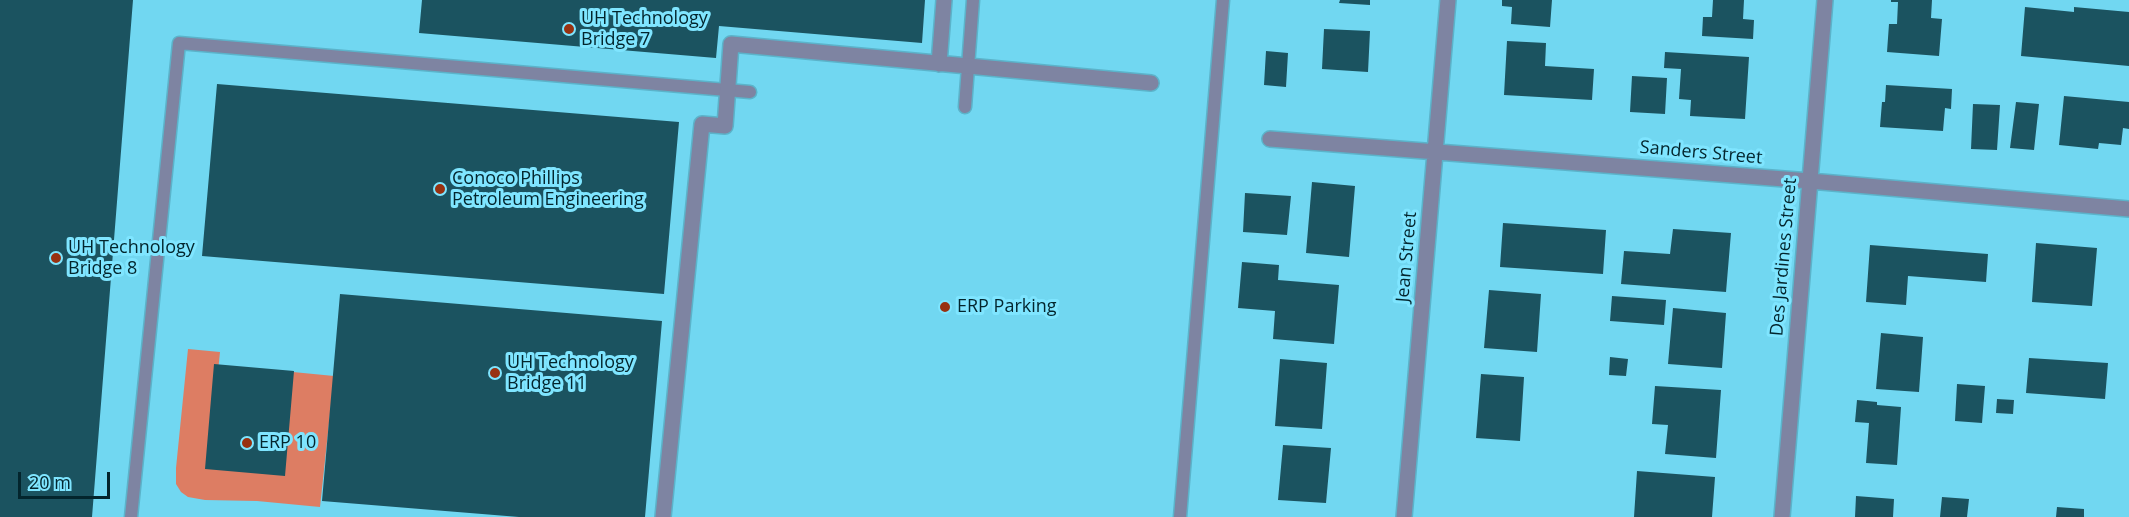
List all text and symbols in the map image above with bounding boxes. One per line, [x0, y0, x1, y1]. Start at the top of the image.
place label: UH Technology Bridge 7 [581, 8, 708, 50]
marker: UH Technology Bridge 7 [562, 22, 576, 36]
street label: Sanders Street [1639, 137, 1763, 169]
place label: Conoco Phillips Petroleum Engineering [452, 168, 644, 210]
street label: Des Jardines Street [1766, 177, 1802, 337]
marker: Conoco Phillips Petroleum Engineering [433, 182, 447, 196]
street label: Jean Street [1392, 211, 1422, 303]
place label: UH Technology Bridge 8 [68, 237, 195, 280]
marker: UH Technology Bridge 8 [49, 251, 63, 265]
place label: ERP Parking [957, 296, 1057, 318]
marker: ERP Parking [938, 300, 952, 314]
place label: UH Technology Bridge 11 [507, 352, 634, 394]
marker: UH Technology Bridge 11 [488, 366, 502, 380]
place label: ERP 10 [259, 432, 316, 454]
marker: ERP 10 [240, 436, 254, 450]
scale bar [21, 460, 112, 498]
text: 20 m [29, 470, 71, 494]

